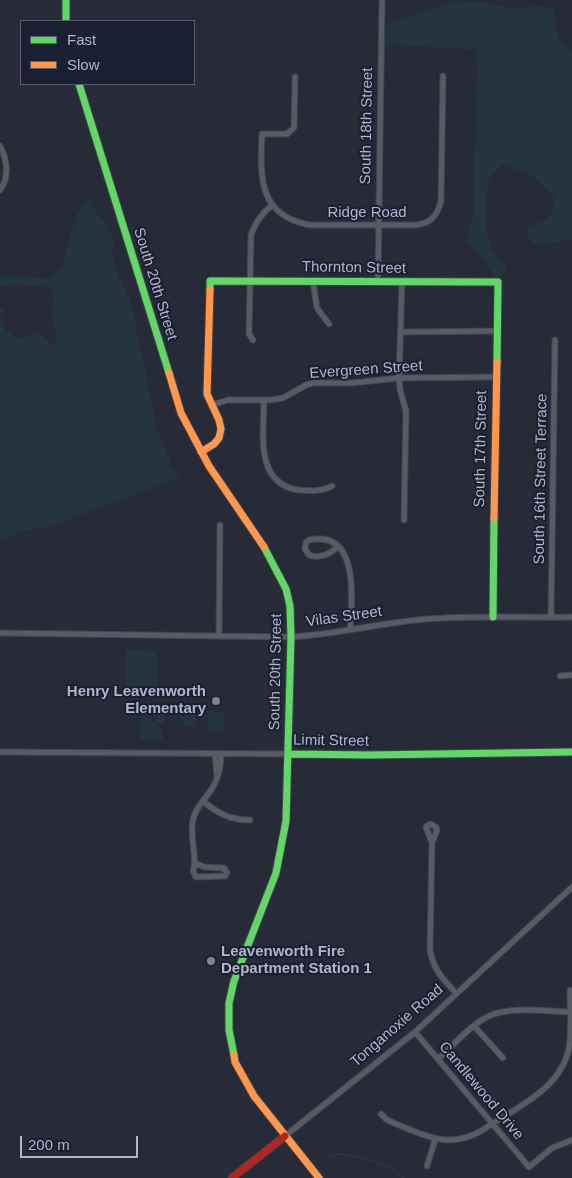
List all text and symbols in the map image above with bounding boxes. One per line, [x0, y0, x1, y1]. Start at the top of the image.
legend [20, 20, 195, 85]
text: Fast [67, 31, 96, 48]
text: Slow [67, 56, 100, 73]
street label: South 18th Street [357, 67, 377, 185]
street label: Ridge Road [327, 204, 407, 222]
street label: South 20th Street [129, 226, 181, 342]
street label: Thornton Street [302, 258, 406, 278]
street label: Evergreen Street [309, 357, 423, 383]
street label: South 17th Street [471, 390, 491, 508]
street label: South 16th Street Terrace [531, 393, 551, 565]
street label: Vilas Street [305, 603, 383, 631]
street label: South 20th Street [266, 613, 286, 731]
place label: Henry Leavenworth Elementary [67, 683, 206, 718]
marker: Henry Leavenworth Elementary [210, 695, 222, 707]
street label: Limit Street [293, 731, 369, 751]
place label: Leavenworth Fire Department Station 1 [221, 943, 372, 978]
marker: Leavenworth Fire Department Station 1 [205, 955, 217, 967]
street label: Tonganoxie Road [347, 981, 447, 1071]
street label: Candlewood Drive [435, 1038, 527, 1144]
scale bar [22, 1126, 140, 1158]
text: 200 m [28, 1136, 70, 1153]

